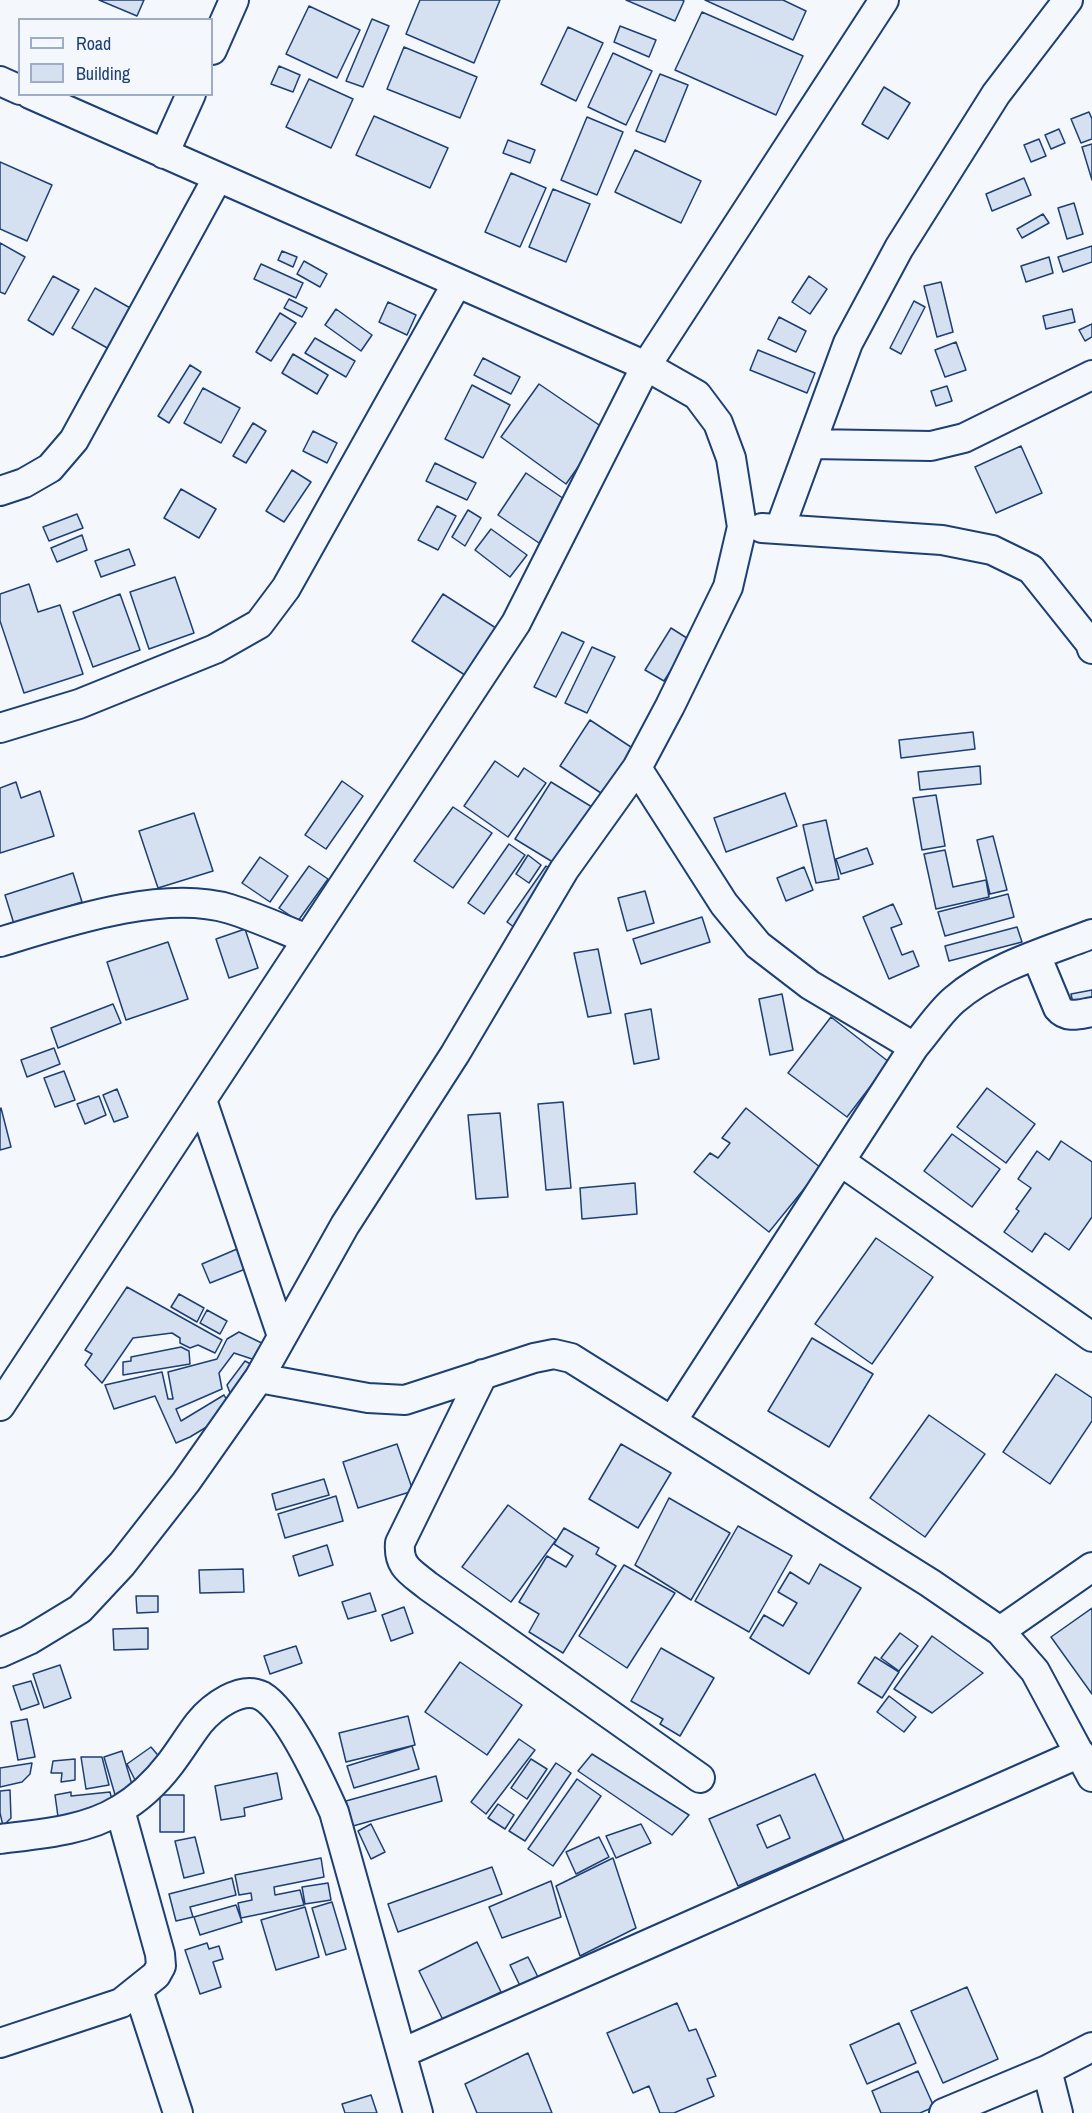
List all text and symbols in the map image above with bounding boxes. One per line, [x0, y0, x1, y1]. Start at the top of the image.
legend [18, 18, 213, 96]
text: Road [76, 31, 111, 56]
text: Building [76, 61, 130, 86]

